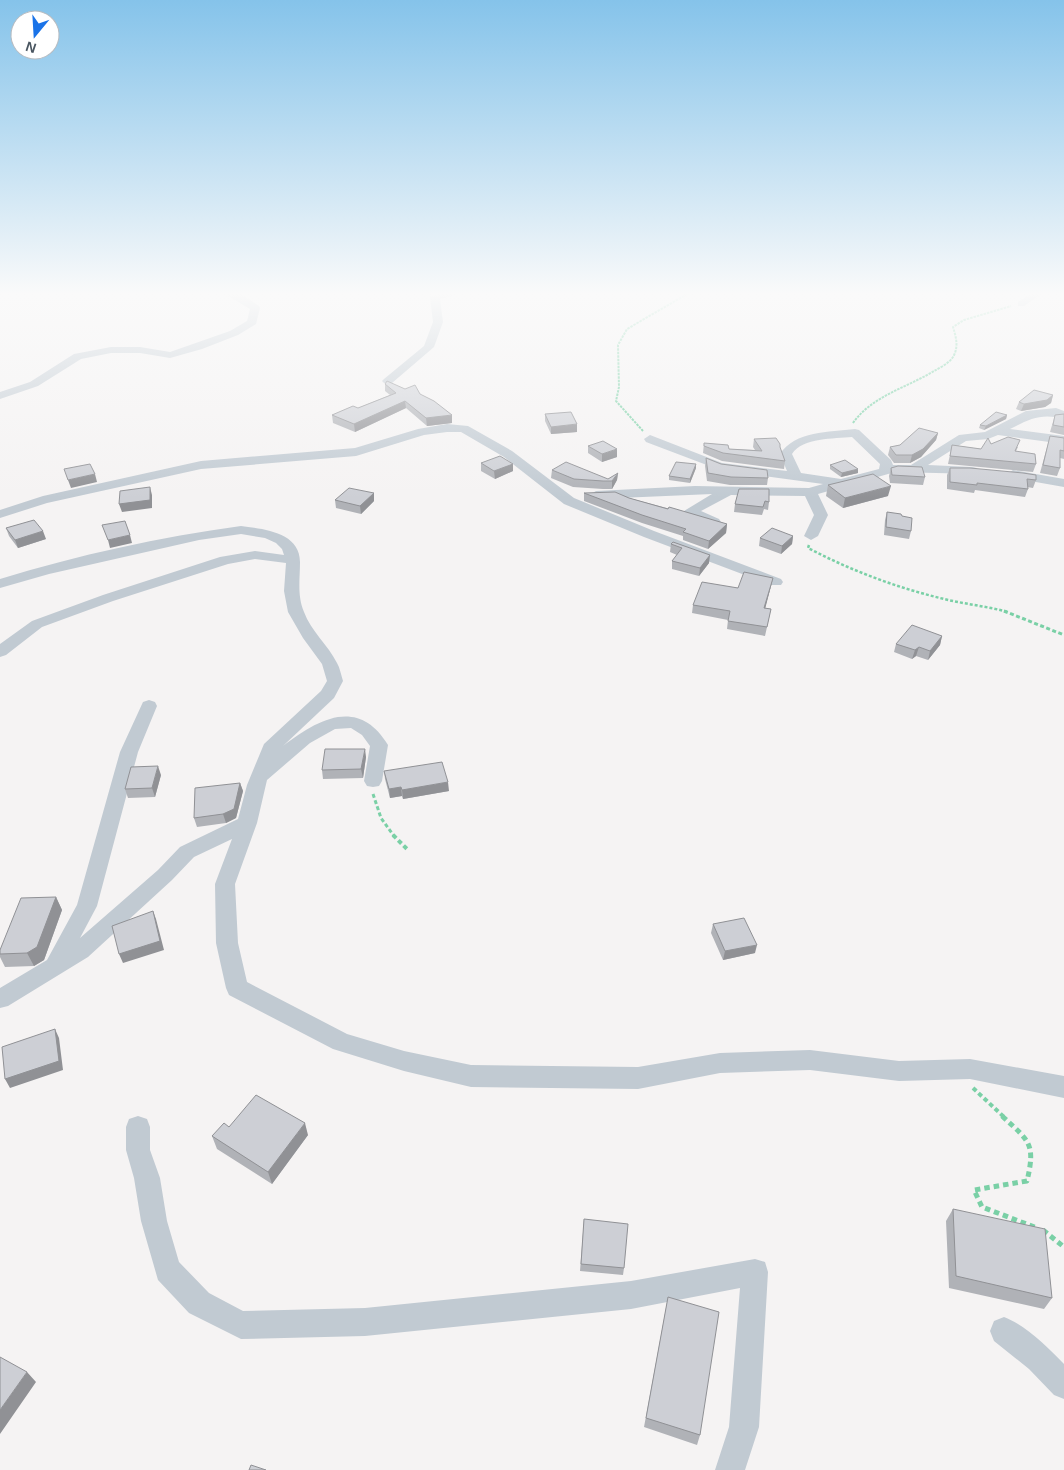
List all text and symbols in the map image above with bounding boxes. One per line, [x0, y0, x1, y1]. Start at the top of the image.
north arrow [10, 10, 60, 60]
text: N [24, 38, 38, 57]

